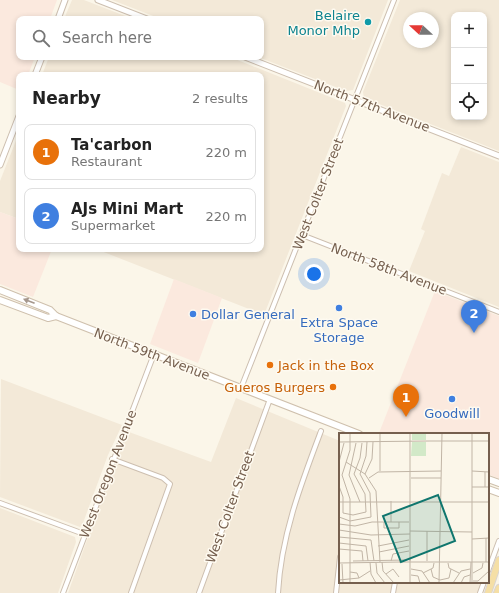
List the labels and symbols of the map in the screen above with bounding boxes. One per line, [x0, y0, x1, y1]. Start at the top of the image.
place label: Belaire Monor Mhp [287, 8, 360, 38]
north arrow [403, 12, 439, 48]
marker: Belaire Monor Mhp [363, 17, 373, 27]
street label: North 57th Avenue [312, 77, 432, 135]
street label: West Colter Street [290, 136, 346, 252]
street label: North 58th Avenue [329, 240, 449, 298]
your location [304, 264, 324, 284]
one-way arrow [23, 298, 35, 304]
pin: 2 [461, 300, 487, 333]
marker: Extra Space Storage [334, 303, 344, 313]
place label: Dollar General [201, 307, 295, 322]
marker: Dollar General [188, 309, 198, 319]
place label: Extra Space Storage [300, 315, 378, 345]
street label: North 59th Avenue [92, 325, 212, 383]
place label: Jack in the Box [277, 358, 375, 373]
marker: Jack in the Box [265, 360, 275, 370]
place label: Gueros Burgers [224, 380, 325, 395]
marker: Gueros Burgers [328, 382, 338, 392]
pin: 1 [393, 384, 419, 417]
marker: Goodwill [447, 394, 457, 404]
place label: Goodwill [424, 406, 480, 421]
street label: West Oregon Avenue [77, 408, 139, 540]
inset map [339, 433, 489, 583]
street label: West Colter Street [203, 449, 257, 565]

